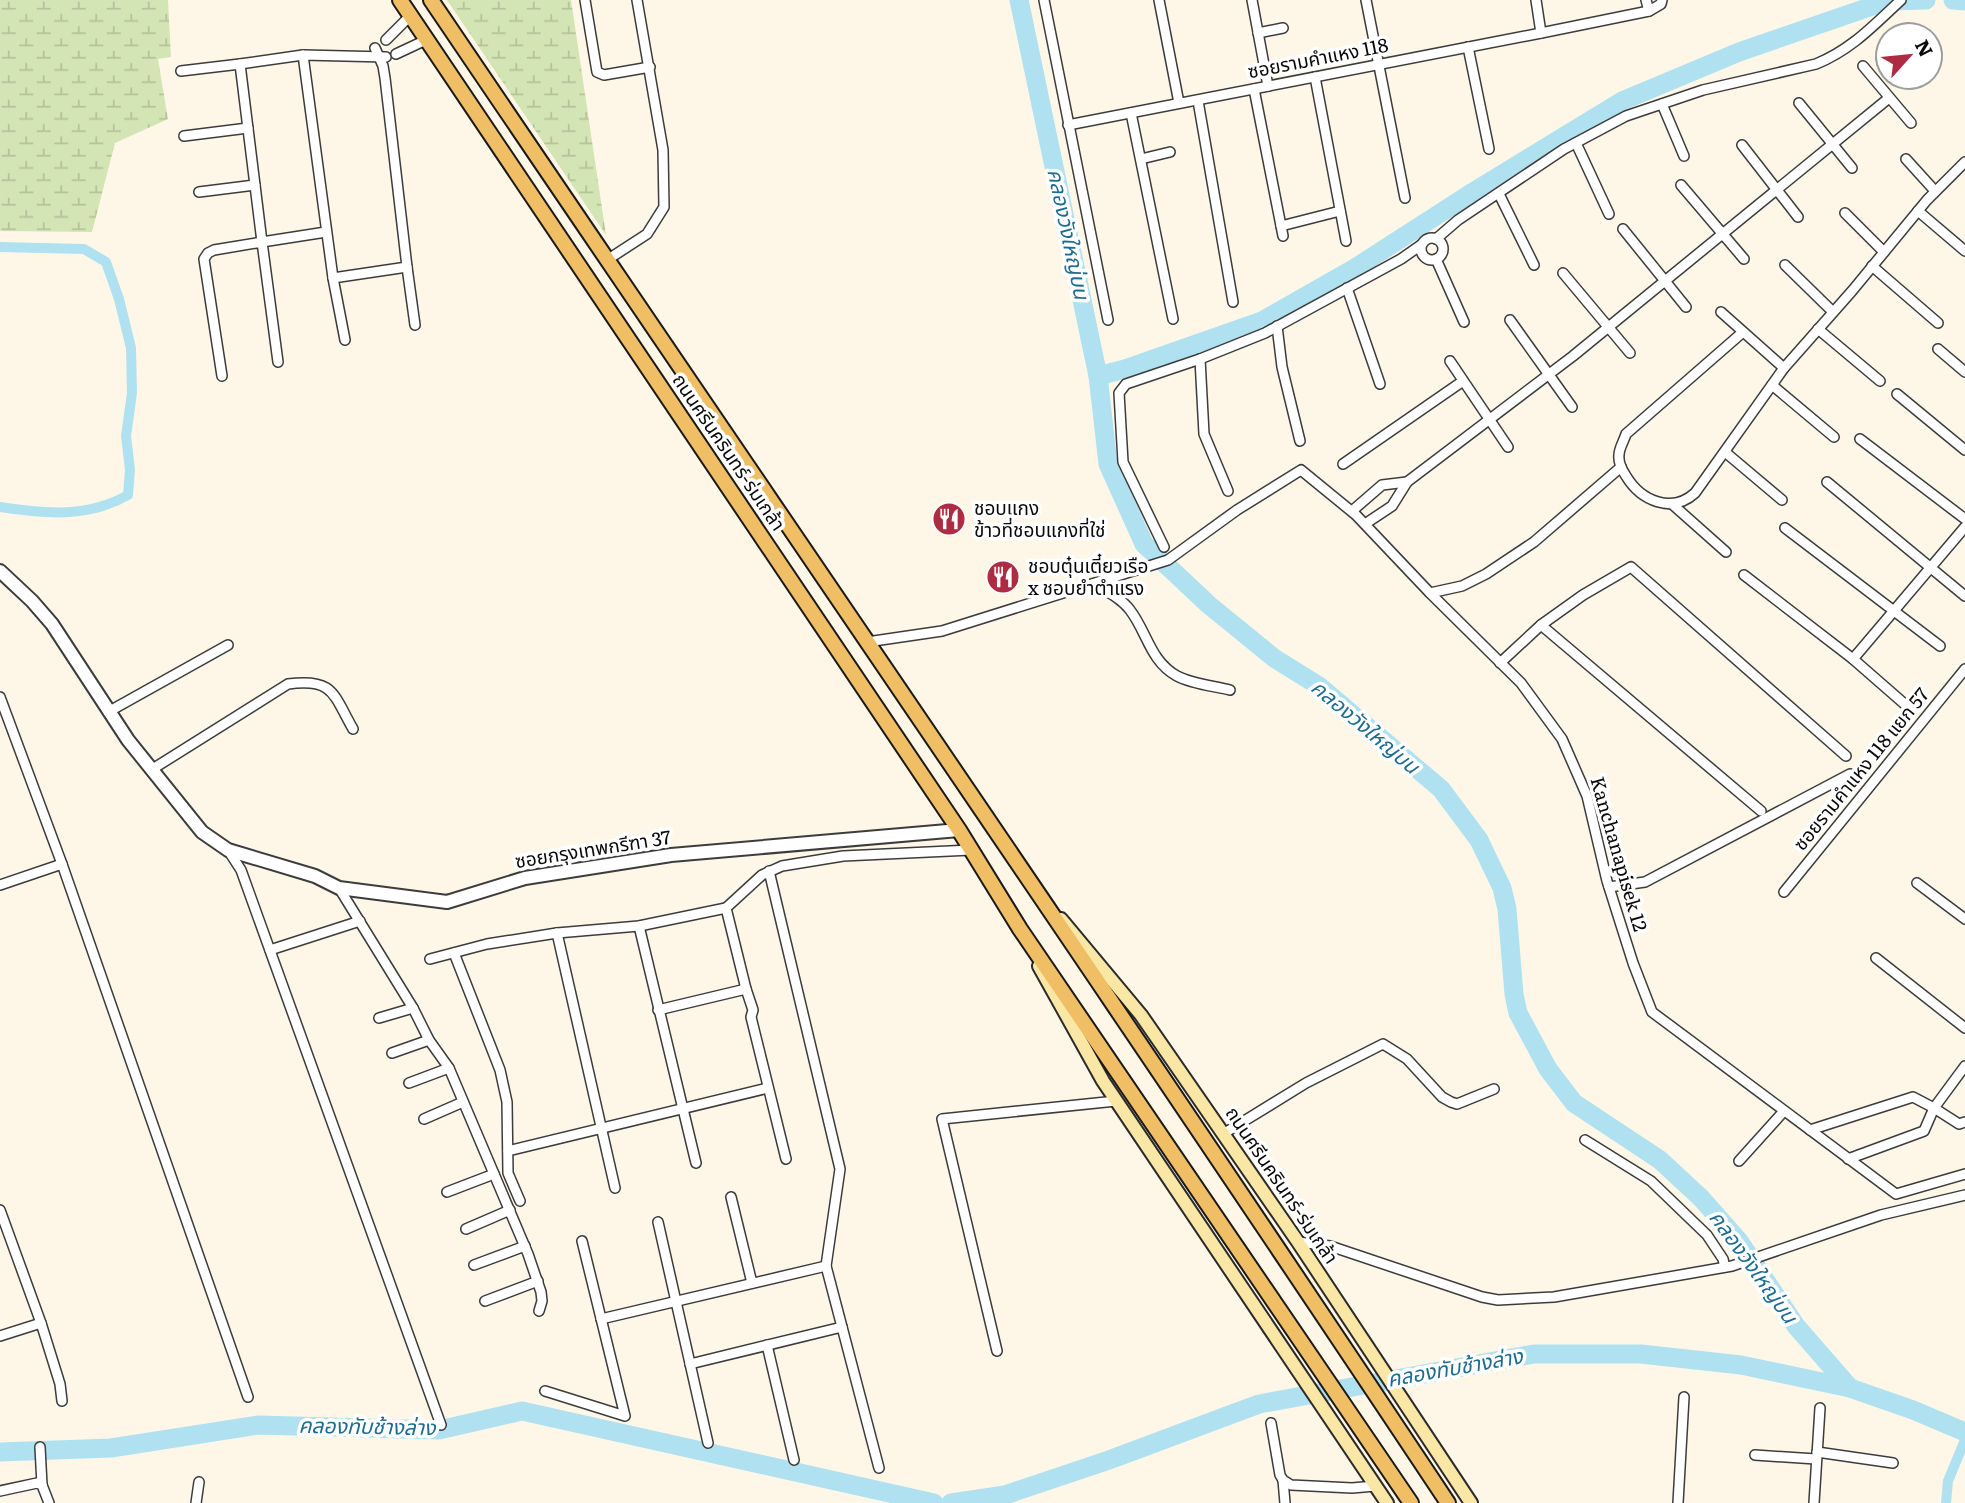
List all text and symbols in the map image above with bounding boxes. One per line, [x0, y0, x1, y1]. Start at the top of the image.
north arrow [1874, 21, 1944, 91]
street label: ซอยรามคำแหง 118 [1245, 30, 1391, 84]
text: N [1909, 34, 1941, 61]
water label: คลองวังใหญ่บน [1041, 165, 1100, 303]
street label: ถนนศรีนครินทร์-ร่มเกล้า [667, 367, 793, 536]
place label: ชอบแกง ข้าวที่ชอบแกงที่ใช่ [974, 493, 1106, 543]
restaurant icon: ชอบแกง ข้าวที่ชอบแกงที่ใช่ [930, 500, 968, 538]
place label: ชอบตุ๋นเตี๋ยวเรือ x ชอบยำตำแรง [1028, 551, 1148, 601]
restaurant icon: ชอบตุ๋นเตี๋ยวเรือ x ชอบยำตำแรง [984, 558, 1022, 596]
water label: คลองวังใหญ่บน [1306, 671, 1428, 780]
street label: ซอยรามคำแหง 118 แยก 57 [1786, 681, 1935, 856]
street label: Kanchanapisek 12 [1584, 773, 1655, 935]
street label: ซอยกรุงเทพกรีฑา 37 [513, 822, 673, 874]
street label: ถนนศรีนครินทร์-ร่มเกล้า [1220, 1100, 1346, 1269]
water label: คลองวังใหญ่บน [1703, 1203, 1807, 1329]
water label: คลองทับช้างล่าง [1384, 1338, 1526, 1393]
water label: คลองทับช้างล่าง [298, 1408, 437, 1441]

